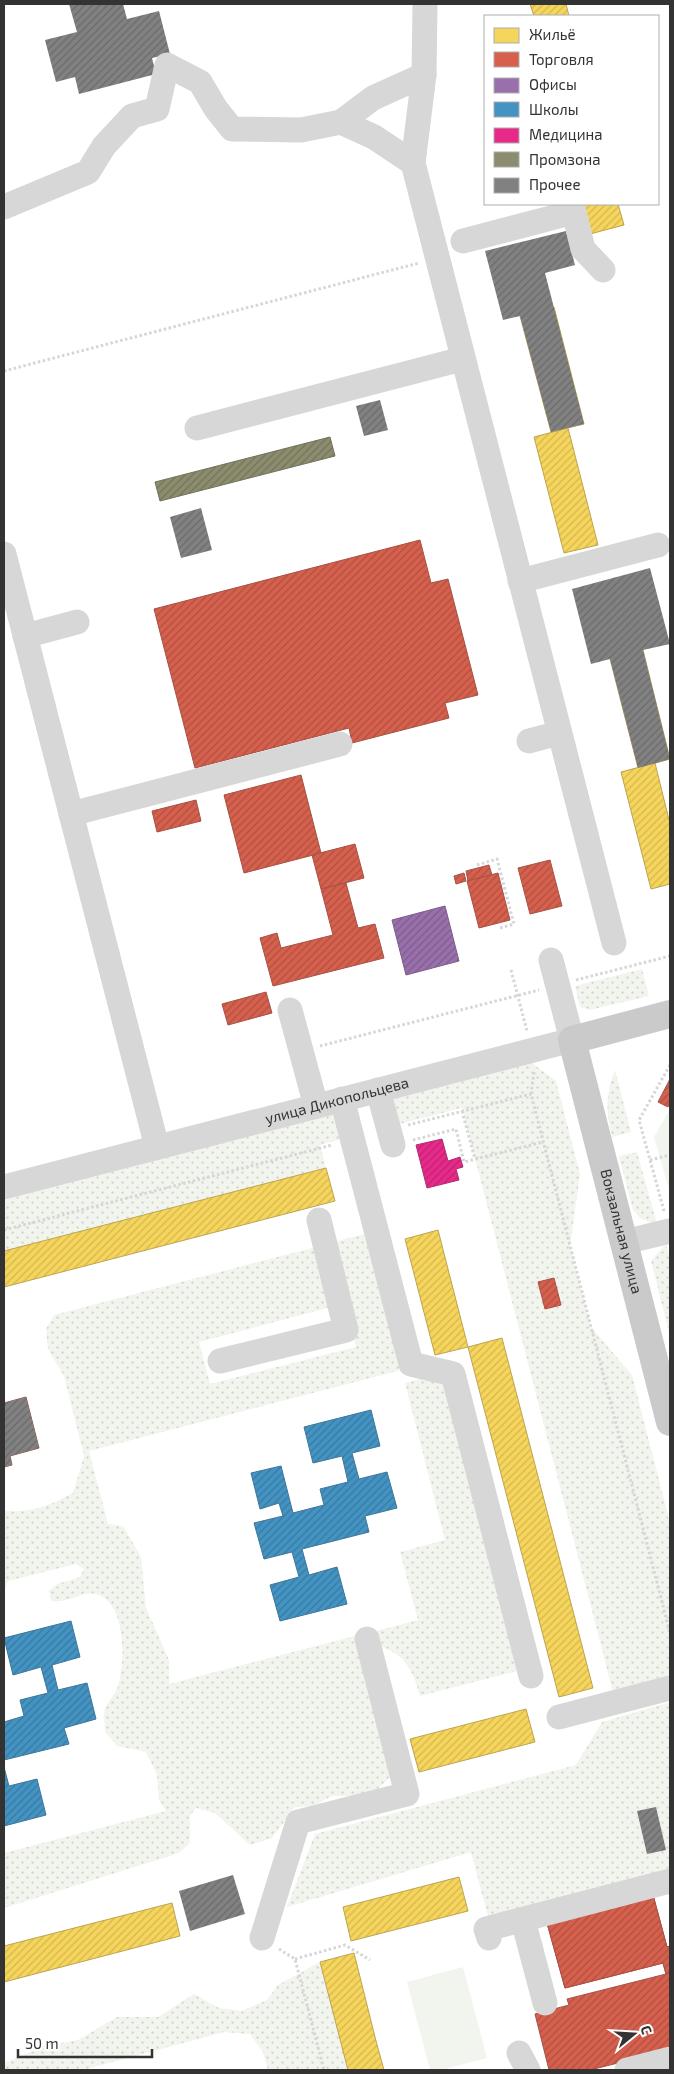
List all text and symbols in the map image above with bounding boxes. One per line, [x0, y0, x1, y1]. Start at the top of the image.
legend [484, 15, 659, 205]
text: Жильё [529, 25, 576, 43]
text: Торговля [529, 50, 594, 68]
text: Офисы [529, 75, 577, 93]
text: Школы [529, 100, 579, 118]
text: Медицина [529, 125, 602, 143]
text: Промзона [529, 150, 601, 168]
text: Прочее [529, 175, 581, 193]
street label: улица Дикопольцева [263, 1073, 411, 1128]
street label: Вокзальная улица [597, 1167, 647, 1296]
north arrow [609, 2009, 659, 2059]
text: С [637, 2023, 656, 2036]
scale bar [18, 2026, 151, 2058]
text: 50 m [25, 2034, 59, 2052]

